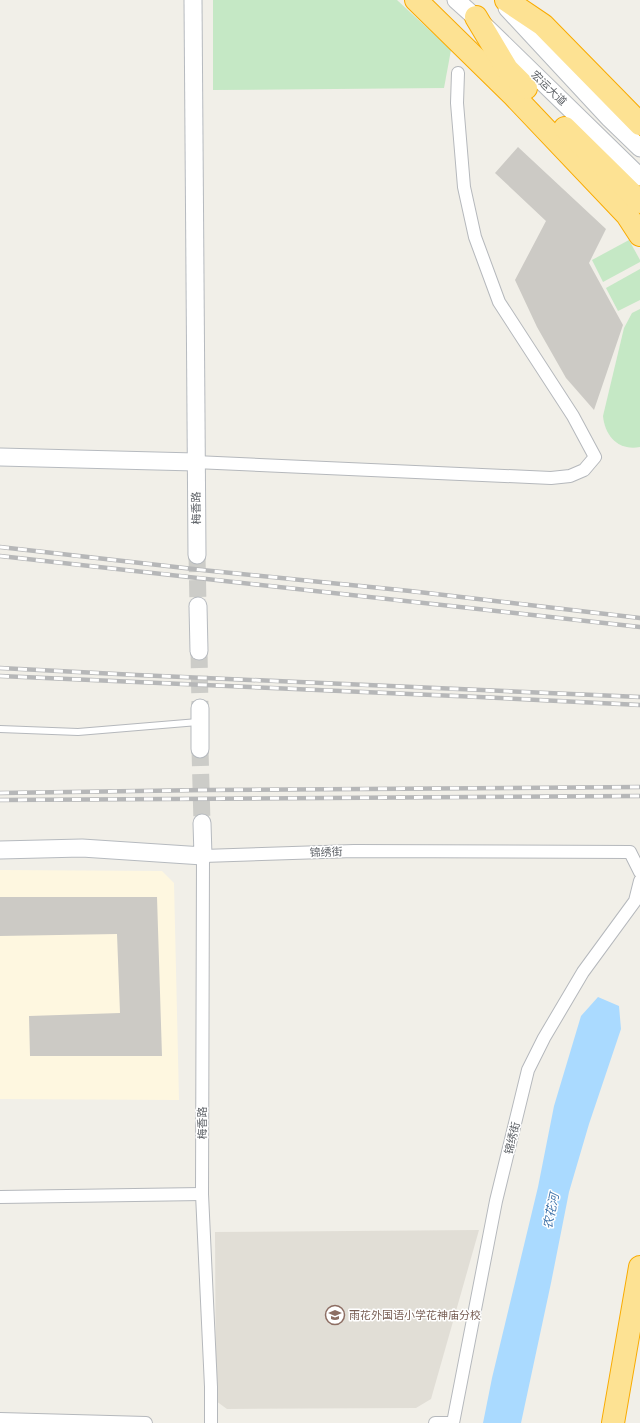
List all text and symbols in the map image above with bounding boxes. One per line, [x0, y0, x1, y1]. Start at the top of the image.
street label: 宏运大道 [528, 68, 570, 108]
street label: 梅香路 [189, 491, 203, 525]
street label: 锦绣街 [309, 844, 343, 860]
street label: 梅香路 [195, 1107, 209, 1140]
street label: 锦绣街 [501, 1120, 523, 1156]
water label: 农花河 [539, 1190, 562, 1230]
school or university icon: 雨花外国语小学花神庙分校 [324, 1304, 346, 1326]
place label: 雨花外国语小学花神庙分校 [349, 1308, 481, 1322]

